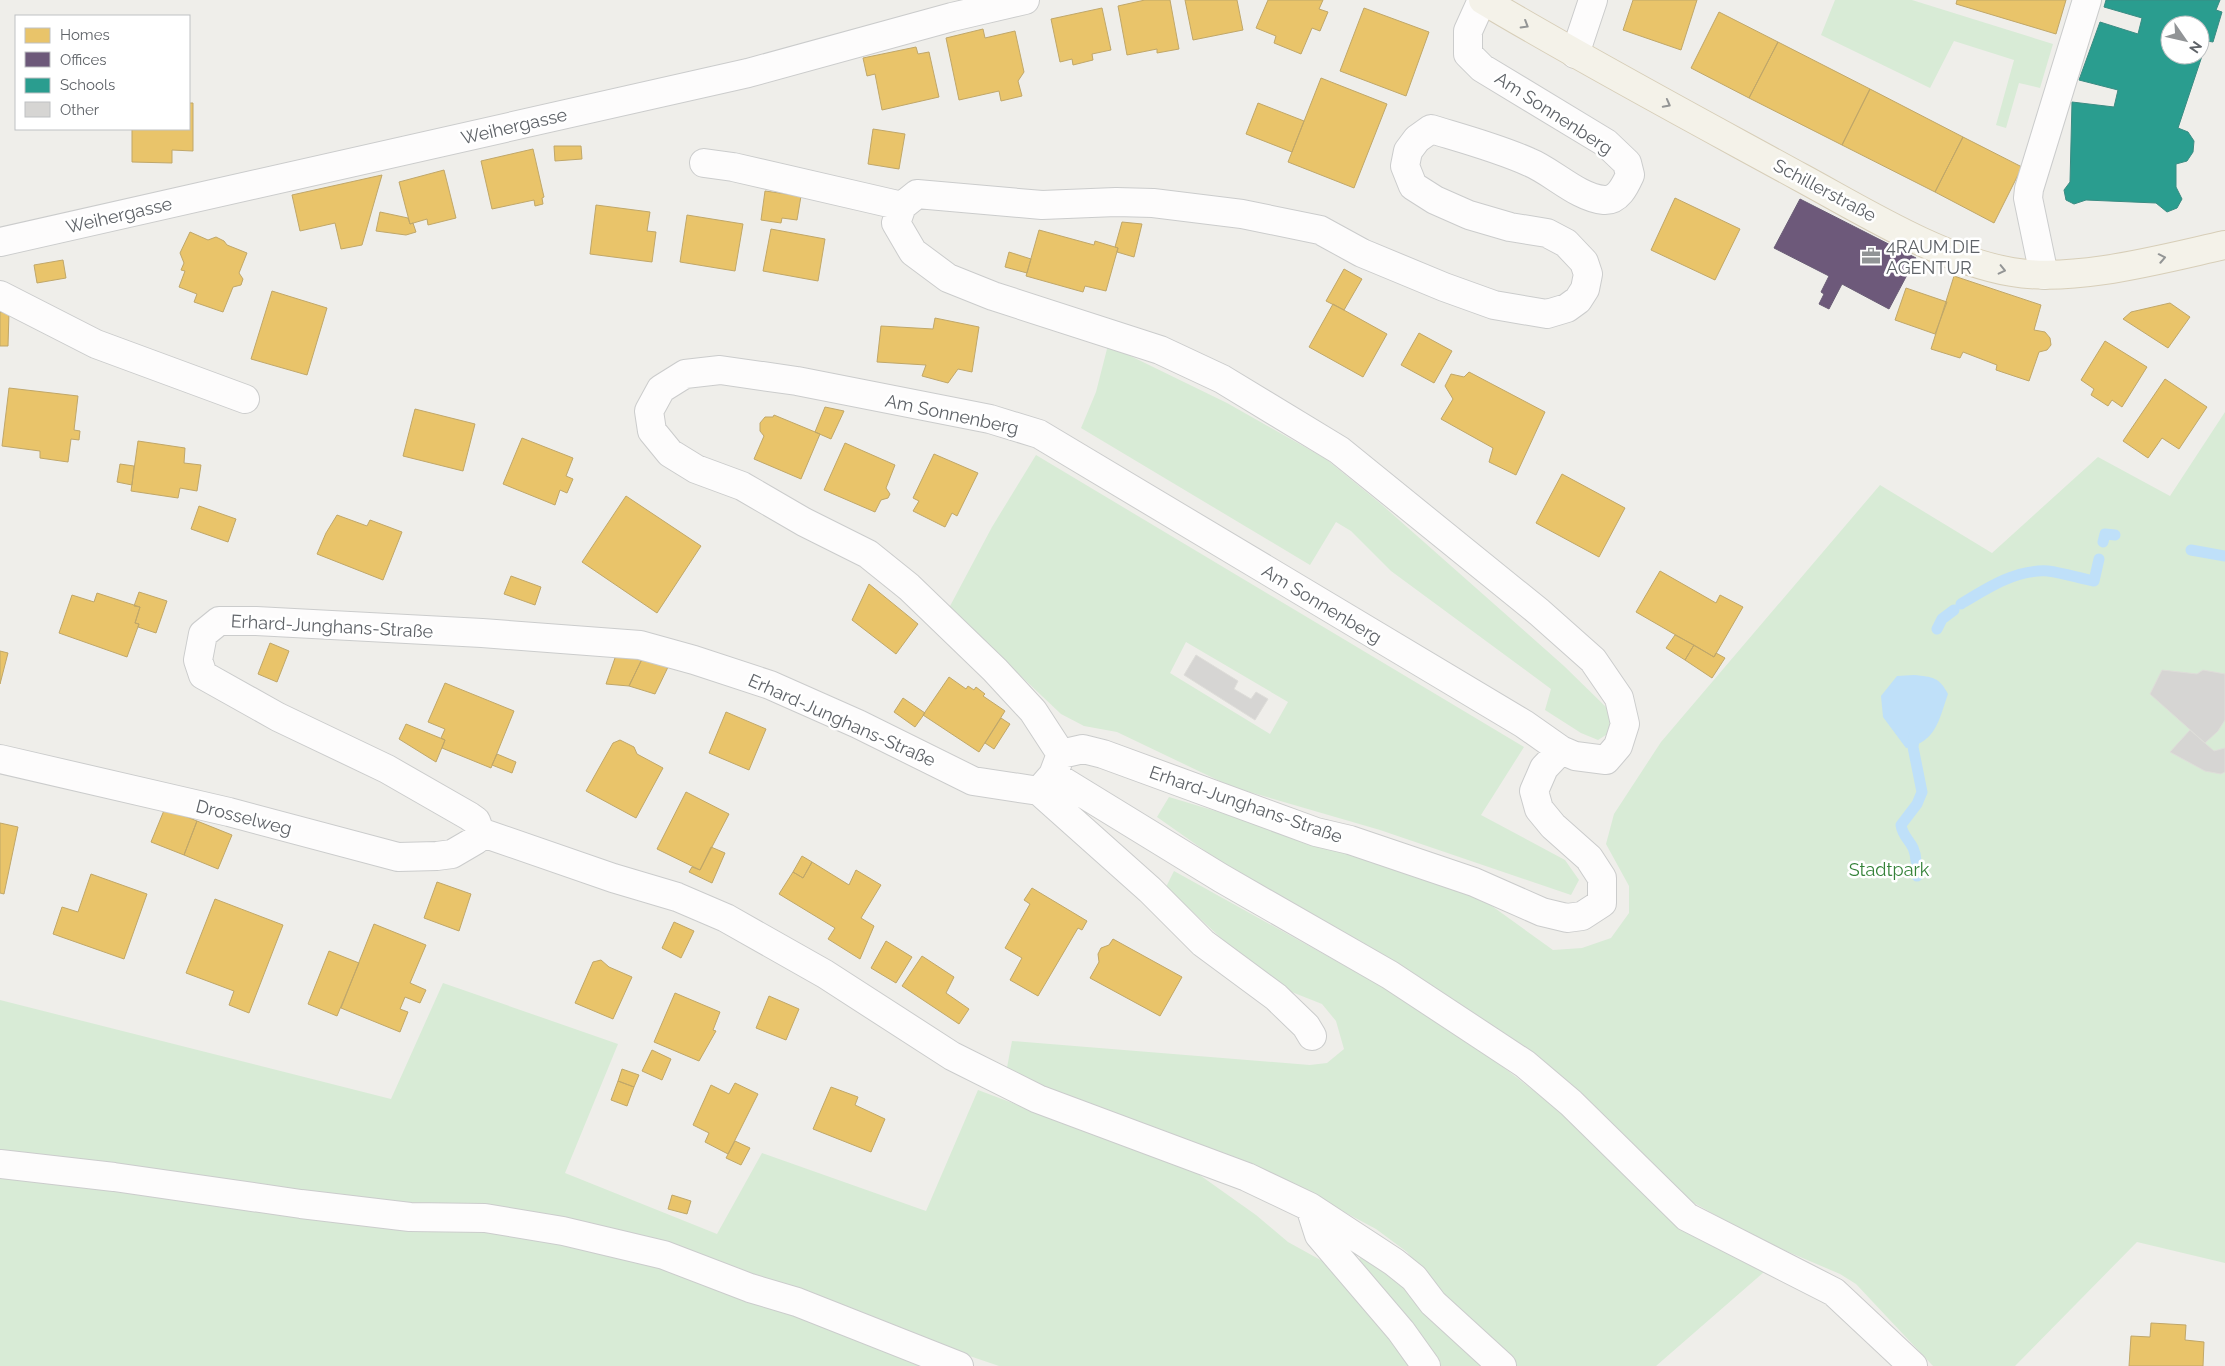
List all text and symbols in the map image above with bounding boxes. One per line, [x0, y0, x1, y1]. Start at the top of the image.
legend [15, 15, 190, 130]
north arrow [2160, 15, 2210, 65]
one-way arrow [1519, 18, 1528, 28]
text: Homes [60, 26, 110, 44]
text: N [2186, 38, 2205, 56]
text: Offices [60, 51, 107, 69]
street label: Am Sonnenberg [1491, 67, 1617, 159]
text: Schools [60, 76, 115, 94]
one-way arrow [1661, 98, 1670, 108]
text: Other [60, 101, 100, 119]
street label: Weihergasse [459, 104, 569, 148]
street label: Schillerstraße [1770, 154, 1880, 226]
street label: Weihergasse [64, 193, 174, 237]
place label: 4RAUM.DIE AGENTUR [1886, 236, 1980, 278]
office icon: 4RAUM.DIE AGENTUR [1860, 245, 1882, 267]
one-way arrow [2158, 253, 2167, 264]
one-way arrow [1997, 264, 2006, 275]
street label: Am Sonnenberg [883, 390, 1021, 438]
street label: Am Sonnenberg [1258, 560, 1386, 648]
street label: Erhard-Junghans-Straße [230, 610, 434, 642]
street label: Erhard-Junghans-Straße [745, 669, 939, 771]
street label: Erhard-Junghans-Straße [1147, 761, 1346, 847]
street label: Drosselweg [194, 795, 294, 839]
park label: Stadtpark [1849, 859, 1930, 880]

